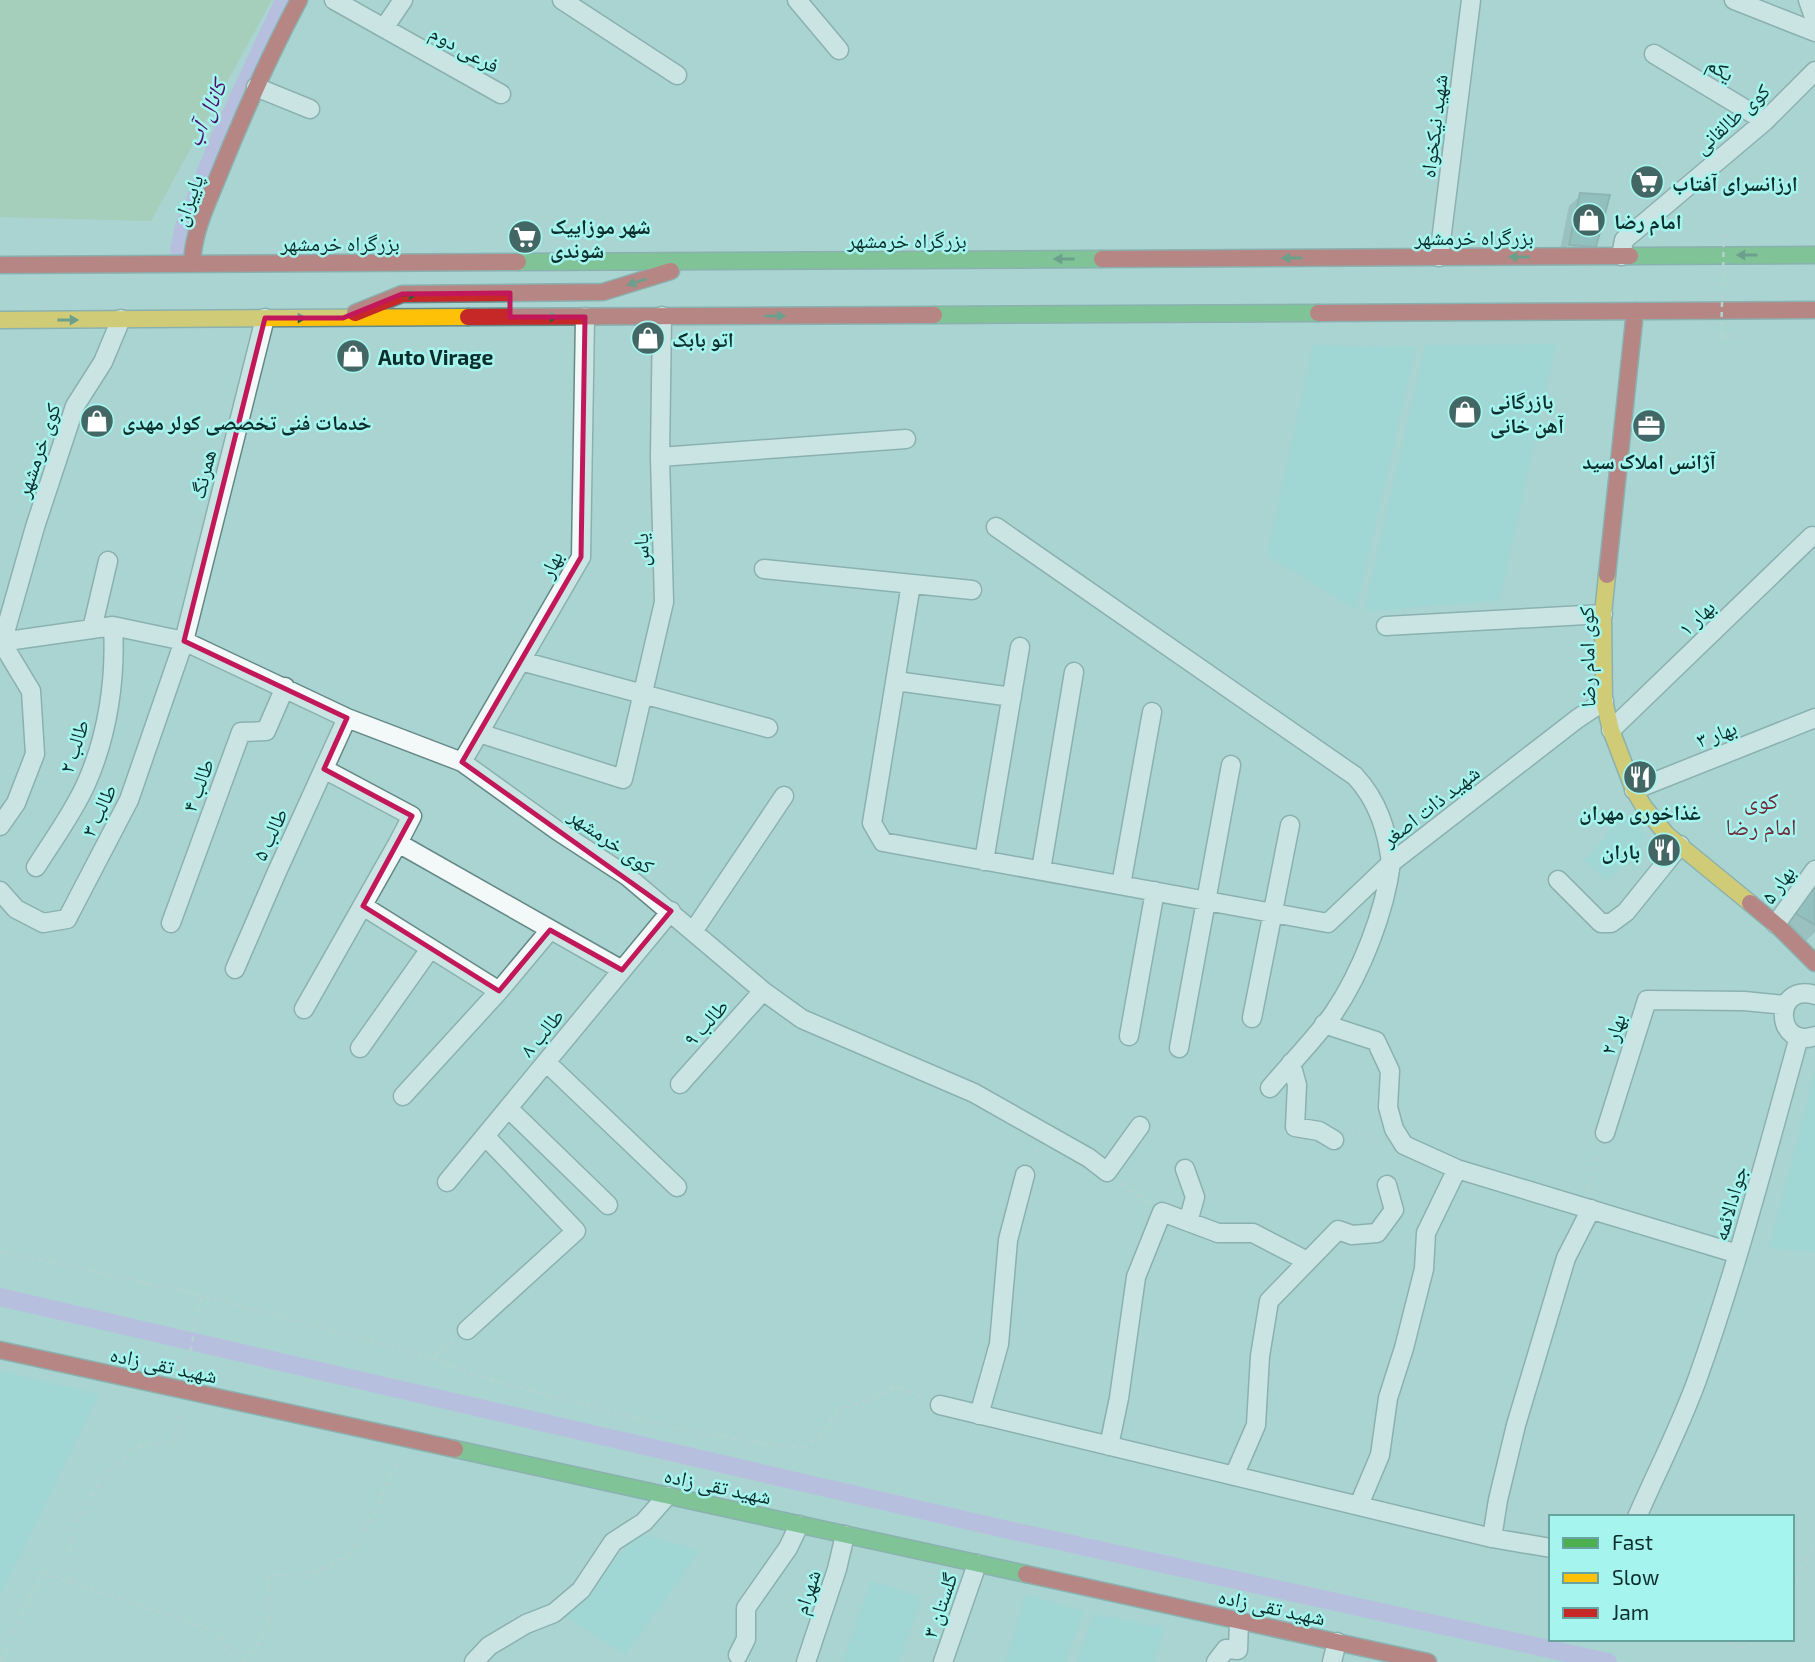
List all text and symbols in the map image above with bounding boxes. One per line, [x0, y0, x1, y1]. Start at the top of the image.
street label: فرعی دوم [424, 19, 504, 80]
street label: یکم [1701, 50, 1739, 88]
water label: کانال آب [178, 72, 235, 151]
street label: شهید نیکخواه [1414, 73, 1453, 179]
street label: کوی طالقانی [1688, 77, 1776, 160]
supermarket icon: ارزانسرای آفتاب [1628, 163, 1666, 201]
place label: ارزانسرای آفتاب [1672, 170, 1798, 196]
street label: پاییزان [166, 171, 209, 230]
shop icon: امام رضا [1570, 201, 1608, 239]
place label: امام رضا [1614, 208, 1682, 236]
place label: شهر موزاییک شوندی [550, 213, 651, 263]
supermarket icon: شهر موزاییک شوندی [506, 218, 544, 256]
street label: بزرگراه خرمشهر [1413, 224, 1534, 250]
street label: بزرگراه خرمشهر [846, 227, 967, 253]
street label: بزرگراه خرمشهر [279, 230, 400, 256]
one-way arrow [1736, 249, 1758, 261]
one-way arrow [1508, 251, 1530, 262]
one-way arrow [1281, 252, 1303, 264]
one-way arrow [1053, 253, 1075, 265]
one-way arrow [626, 277, 647, 288]
one-way arrow [396, 289, 418, 300]
one-way arrow [764, 310, 786, 322]
one-way arrow [537, 311, 559, 323]
one-way arrow [285, 312, 307, 324]
one-way arrow [57, 314, 79, 326]
shop icon: اتو بابک [629, 319, 667, 357]
place label: اتو بابک [672, 326, 734, 352]
shop icon: Auto Virage [334, 337, 372, 375]
place label: Auto Virage [378, 344, 493, 369]
place label: بازرگانی آهن خانی [1490, 388, 1564, 439]
shop icon: بازرگانی آهن خانی [1446, 393, 1484, 431]
street label: کوی خرمشهر [9, 399, 66, 502]
shop icon: خدمات فنی تخصصی کولر مهدی [78, 402, 116, 440]
office icon: آژانس املاک سید [1630, 407, 1668, 445]
place label: خدمات فنی تخصصی کولر مهدی [122, 409, 372, 436]
street label: همرنگ [184, 447, 220, 501]
place label: آژانس املاک سید [1582, 448, 1716, 475]
street label: یاس [627, 533, 655, 567]
street label: بهار [532, 546, 568, 583]
street label: بهار ۱ [1672, 594, 1720, 641]
street label: کوی امام رضا [1573, 606, 1602, 708]
street label: بهار ۳ [1692, 714, 1740, 753]
street label: طالب ۲ [53, 716, 94, 776]
street label: طالب ۴ [176, 755, 219, 815]
restaurant icon: غذاخوری مهران [1621, 758, 1659, 796]
street label: شهید ذات اصغر [1375, 759, 1485, 852]
street label: طالب ۳ [75, 780, 122, 840]
district label: کوی امام رضا [1726, 786, 1796, 843]
place label: غذاخوری مهران [1579, 799, 1701, 825]
street label: کوی خرمشهر [563, 801, 660, 879]
street label: طالب ۵ [246, 804, 293, 864]
restaurant icon: باران [1645, 831, 1683, 869]
place label: باران [1602, 838, 1640, 864]
street label: بهار ۵ [1755, 860, 1800, 909]
street label: طالب ۹ [677, 993, 733, 1051]
street label: طالب ۸ [514, 1003, 569, 1061]
street label: بهار ۲ [1594, 1011, 1631, 1058]
street label: جوادالائمه [1706, 1163, 1752, 1243]
street label: شهید تقی زاده [108, 1340, 220, 1389]
street label: شهید تقی زاده [662, 1461, 774, 1510]
legend [1549, 1515, 1794, 1641]
text: Fast [1612, 1529, 1653, 1554]
text: Slow [1612, 1564, 1659, 1589]
street label: شهرام [787, 1566, 828, 1618]
street label: گلستان ۳ [916, 1569, 963, 1641]
street label: شهید تقی زاده [1216, 1582, 1328, 1631]
text: Jam [1612, 1599, 1649, 1624]

